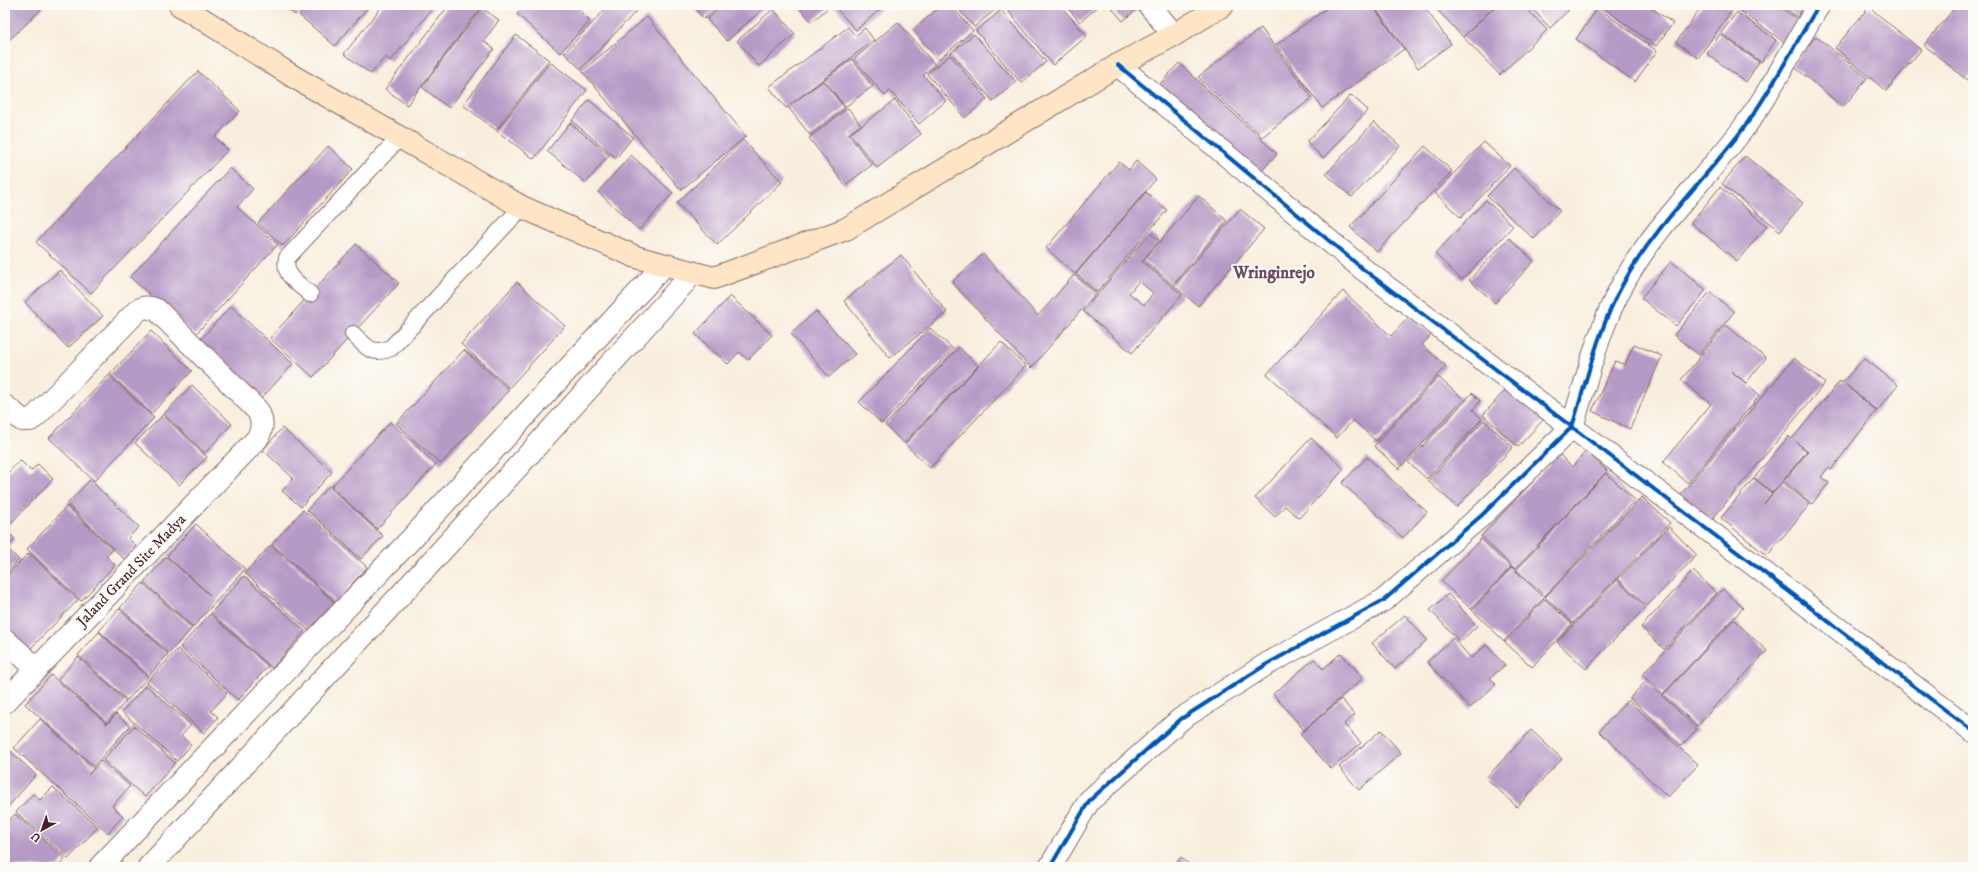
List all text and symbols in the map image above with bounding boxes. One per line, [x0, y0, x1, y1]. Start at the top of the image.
district label: Wringinrejo [1232, 262, 1315, 284]
street label: Jaland Grand Site Madya [71, 510, 190, 632]
north arrow [22, 810, 62, 850]
text: U [28, 828, 44, 845]

